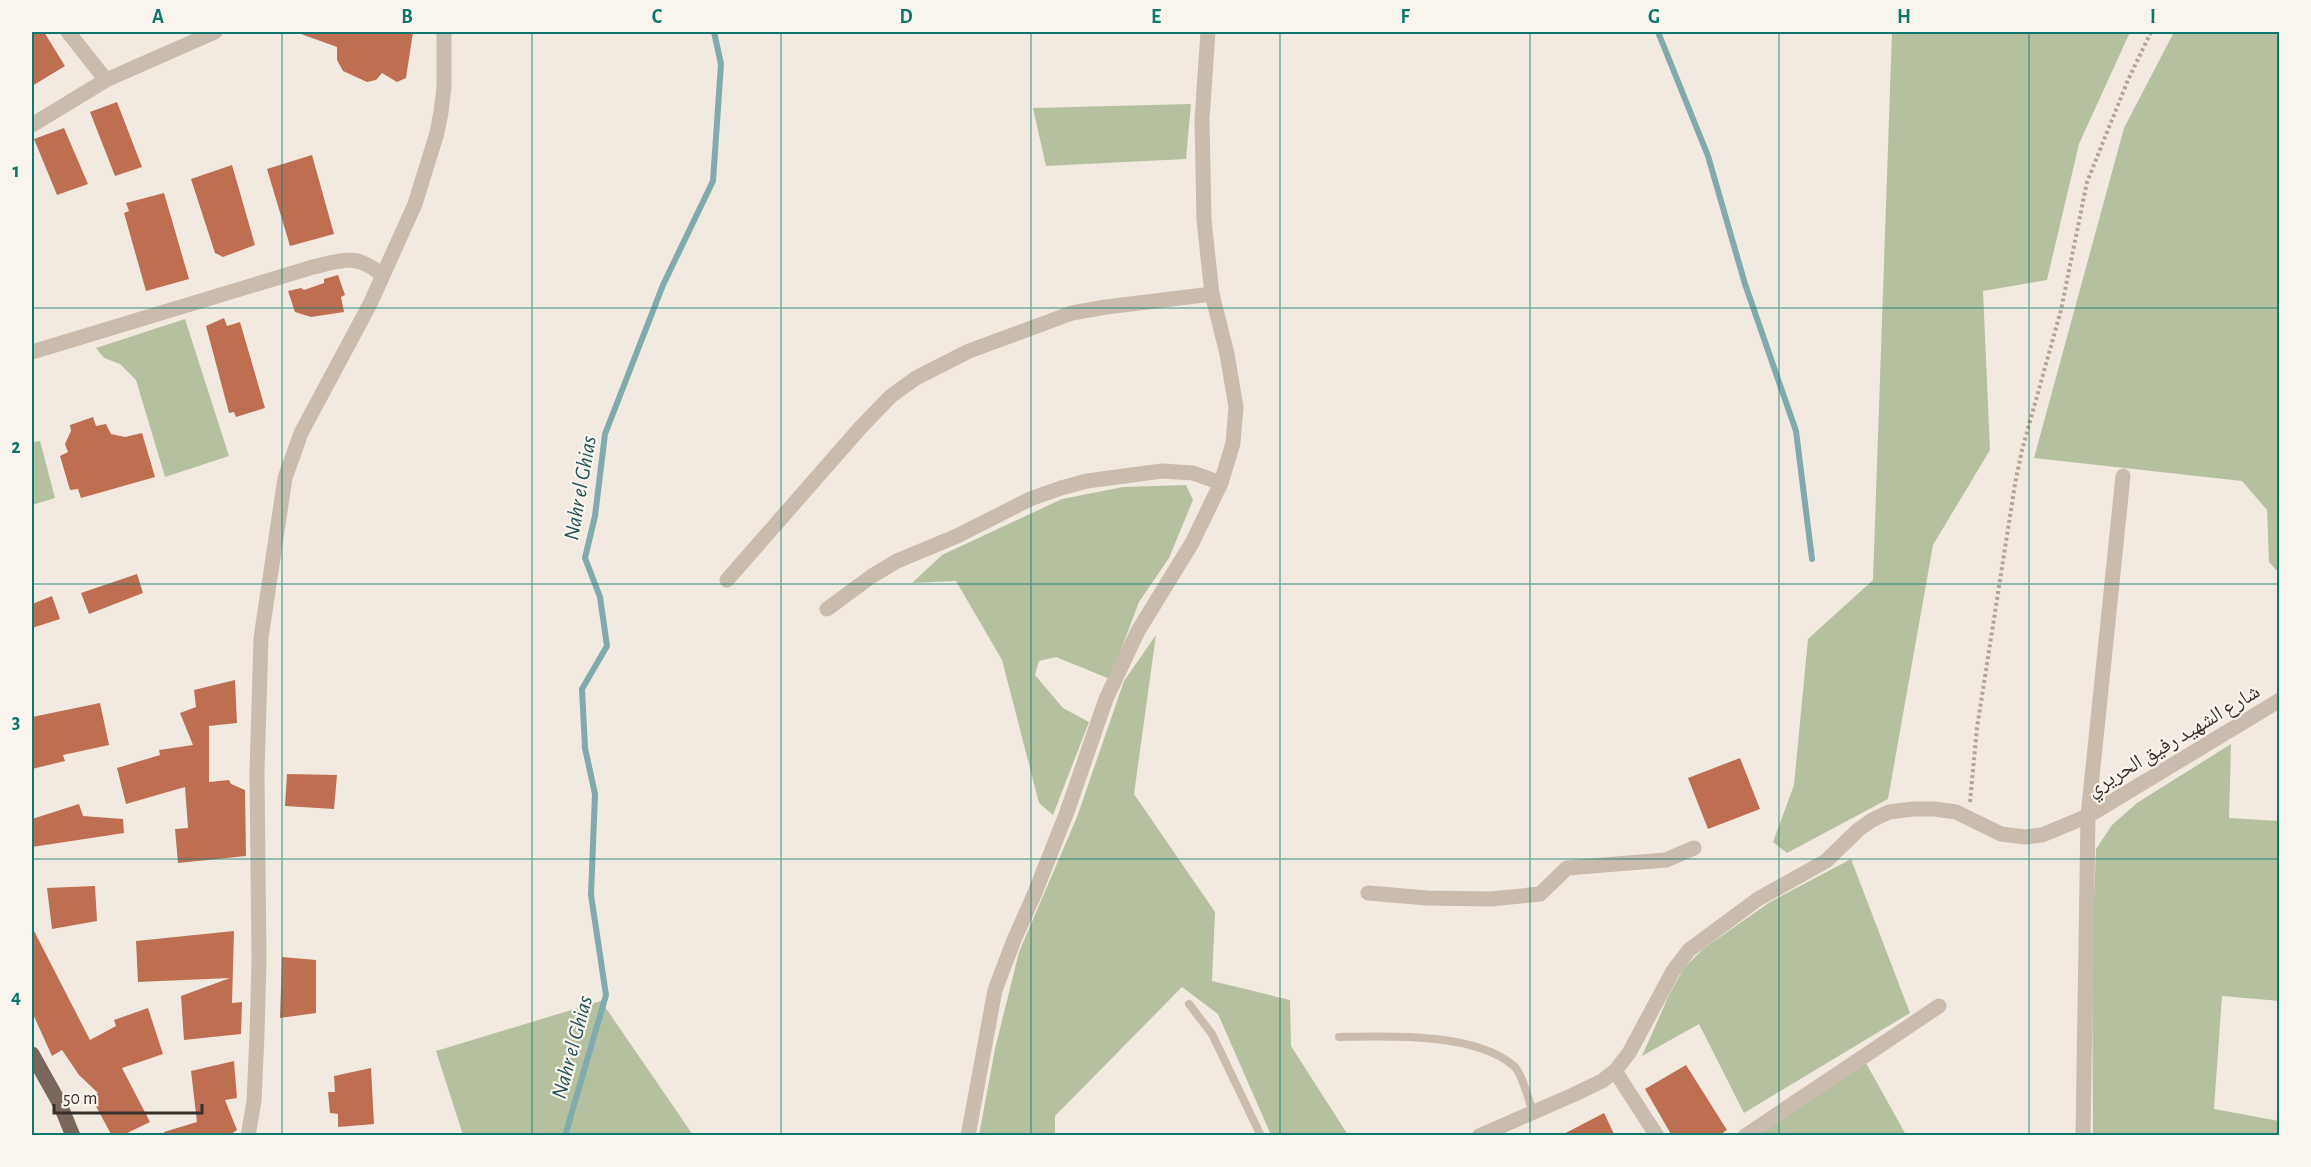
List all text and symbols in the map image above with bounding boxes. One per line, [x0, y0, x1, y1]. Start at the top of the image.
text: A [152, 7, 164, 27]
text: B [401, 7, 413, 27]
text: C [652, 7, 663, 27]
text: D [899, 7, 913, 27]
text: E [1151, 7, 1161, 27]
text: F [1400, 7, 1410, 27]
text: G [1648, 7, 1660, 27]
text: H [1897, 7, 1911, 27]
text: I [2150, 7, 2156, 27]
text: 1 [12, 161, 20, 181]
water label: Nahr el Ghias [560, 434, 600, 542]
text: 2 [11, 437, 21, 457]
street label: شارع الشهيد رفيق الحريري [2083, 680, 2266, 805]
text: 3 [12, 712, 20, 732]
text: 4 [11, 987, 21, 1007]
water label: Nahr el Ghias [548, 993, 596, 1101]
scale bar [54, 1077, 202, 1115]
text: 50 m [63, 1090, 97, 1108]

